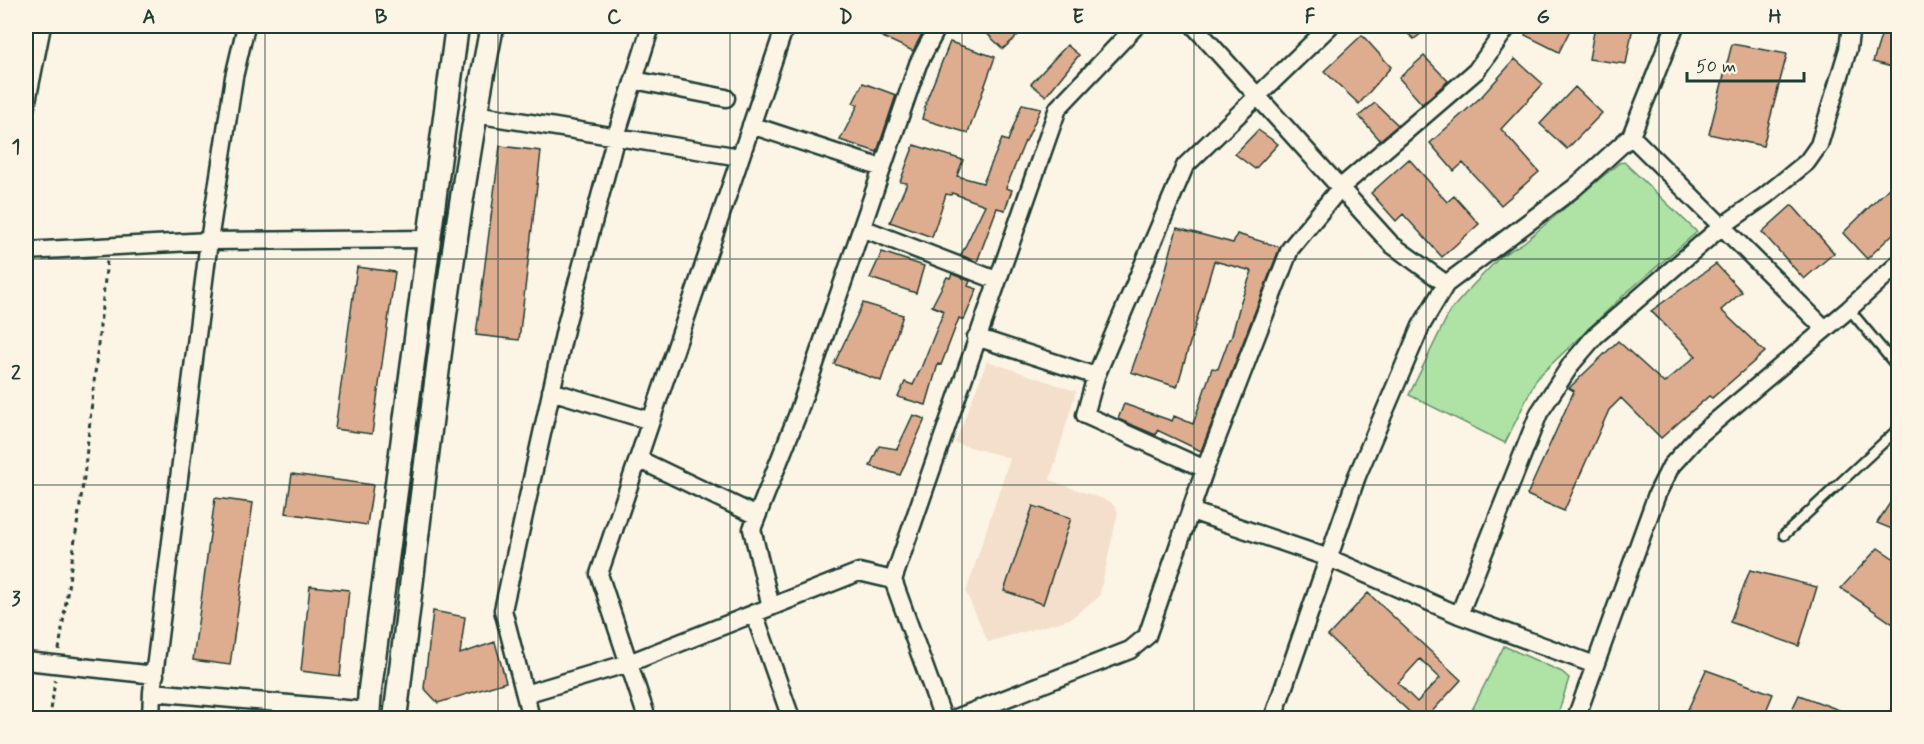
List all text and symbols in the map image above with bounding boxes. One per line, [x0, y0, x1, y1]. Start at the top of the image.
text: A [142, 4, 156, 31]
text: B [375, 4, 388, 31]
text: C [607, 4, 622, 31]
text: D [839, 4, 853, 31]
text: E [1072, 4, 1084, 31]
text: F [1305, 4, 1316, 31]
text: G [1536, 4, 1550, 31]
text: H [1768, 4, 1782, 31]
scale bar [1687, 45, 1804, 83]
text: 50 m [1696, 55, 1736, 79]
text: 1 [12, 134, 20, 161]
text: 2 [11, 360, 21, 387]
text: 3 [11, 586, 21, 613]

